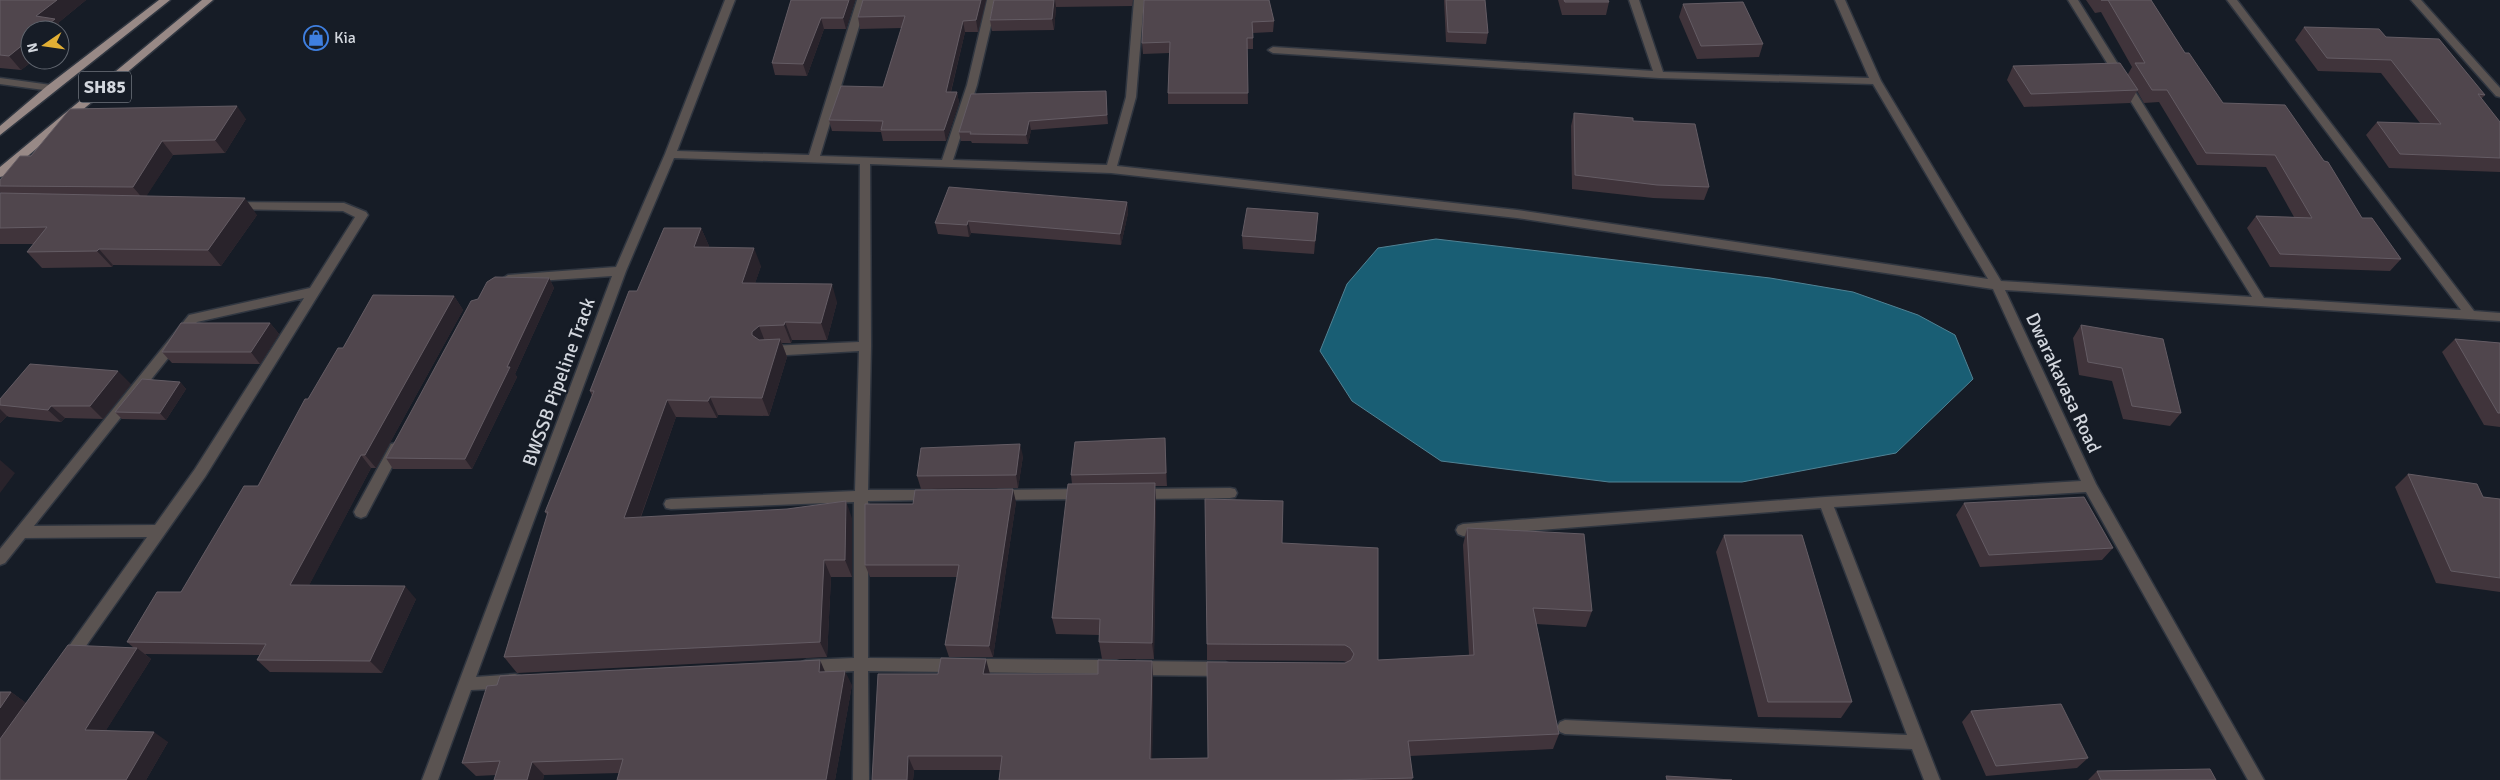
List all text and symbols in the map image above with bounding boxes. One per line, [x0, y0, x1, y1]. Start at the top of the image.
north arrow [20, 20, 70, 70]
shop icon: Kia [303, 25, 329, 51]
place label: Kia [334, 28, 356, 48]
text: N [23, 41, 42, 54]
road number: SH85 [79, 72, 131, 102]
street label: BWSSB Pipeline Track [517, 294, 601, 470]
street label: Dwarakavasa Road [2020, 309, 2106, 457]

